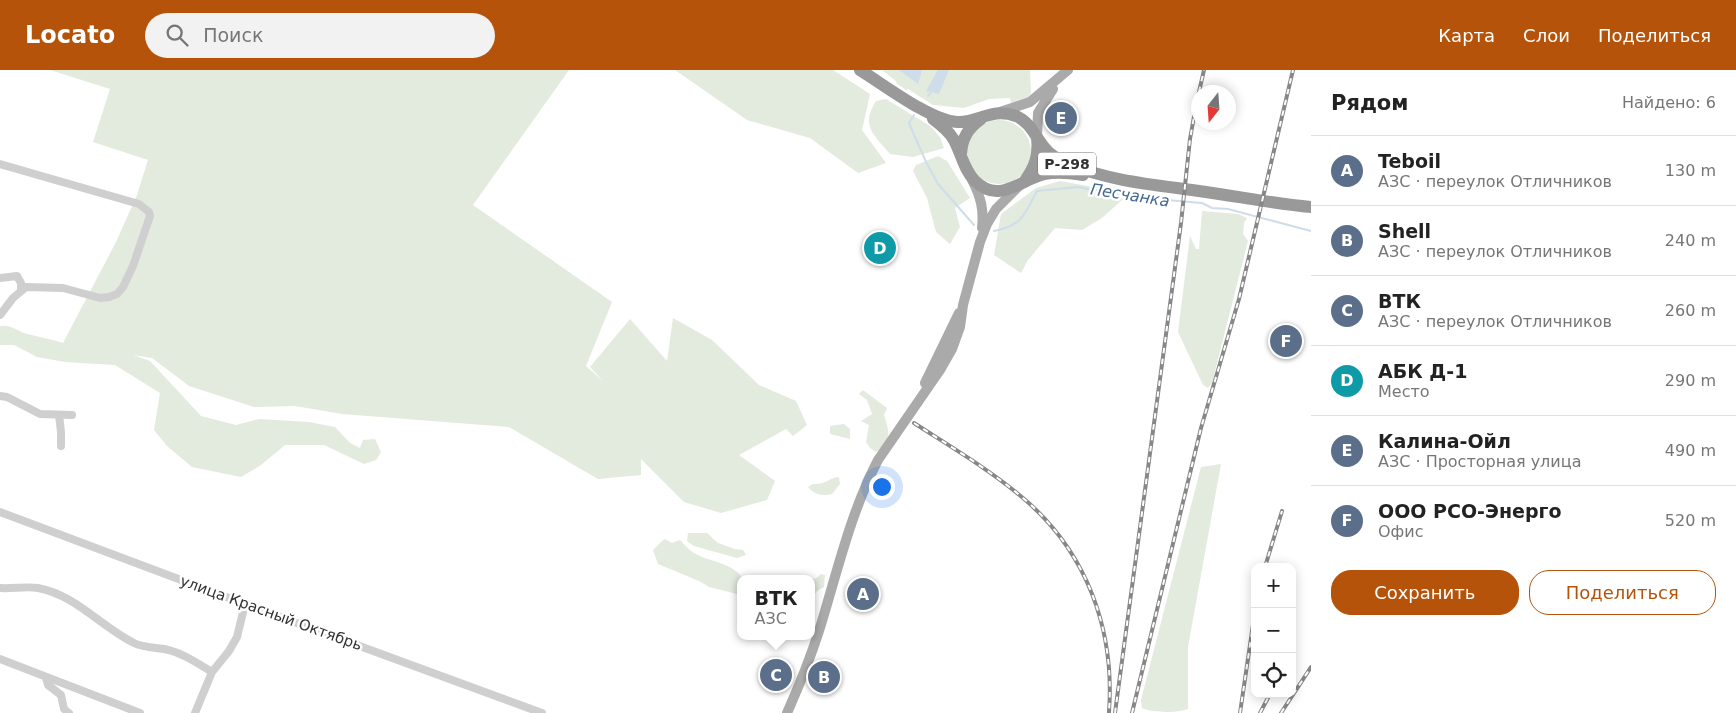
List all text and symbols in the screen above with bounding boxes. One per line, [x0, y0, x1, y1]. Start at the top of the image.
search box [145, 13, 495, 58]
text: Locato [25, 21, 115, 49]
icon: search [163, 21, 191, 49]
text: Поиск [203, 24, 263, 46]
text: Карта [1438, 25, 1495, 46]
text: Слои [1523, 25, 1570, 46]
text: Поделиться [1598, 25, 1711, 46]
north arrow [1191, 85, 1236, 130]
text: Рядом [1331, 91, 1408, 115]
text: Найдено: 6 [1622, 93, 1716, 112]
pin: E [1045, 99, 1077, 137]
text: Teboil [1378, 150, 1441, 172]
road number: Р-298 [1038, 152, 1096, 176]
text: A [1341, 161, 1353, 180]
text: 130 m [1665, 161, 1716, 180]
text: АЗС · переулок Отличников [1378, 172, 1612, 191]
water label: Песчанка [1089, 179, 1171, 211]
text: Shell [1378, 220, 1431, 242]
pin: D [864, 229, 896, 267]
text: B [1341, 231, 1353, 250]
text: 240 m [1665, 231, 1716, 250]
text: АЗС · переулок Отличников [1378, 242, 1612, 261]
text: ВТК [1378, 290, 1421, 312]
text: C [1341, 301, 1353, 320]
text: 260 m [1665, 301, 1716, 320]
text: АЗС · переулок Отличников [1378, 312, 1612, 331]
pin: F [1270, 322, 1302, 360]
text: АБК Д-1 [1378, 360, 1467, 382]
text: D [1340, 371, 1354, 390]
text: 290 m [1665, 371, 1716, 390]
text: Место [1378, 382, 1430, 401]
text: Калина-Ойл [1378, 430, 1511, 452]
text: E [1342, 441, 1352, 460]
text: 490 m [1665, 441, 1716, 460]
text: АЗС · Просторная улица [1378, 452, 1581, 471]
your location [869, 474, 895, 500]
text: ООО РСО-Энерго [1378, 500, 1562, 522]
text: F [1342, 511, 1352, 530]
text: 520 m [1665, 511, 1716, 530]
text: Офис [1378, 522, 1423, 541]
map controls [1251, 563, 1296, 698]
button: + [1251, 563, 1296, 608]
button: Сохранить [1331, 570, 1519, 615]
button: Поделиться [1529, 570, 1716, 615]
street label: улица Красный Октябрь [178, 572, 364, 654]
popup [737, 575, 815, 640]
pin: A [847, 575, 879, 613]
text: ВТК [755, 587, 797, 609]
button: − [1251, 608, 1296, 653]
text: АЗС [755, 609, 787, 628]
button: locate [1251, 653, 1296, 698]
pin: C [760, 656, 792, 694]
pin: B [808, 658, 840, 696]

